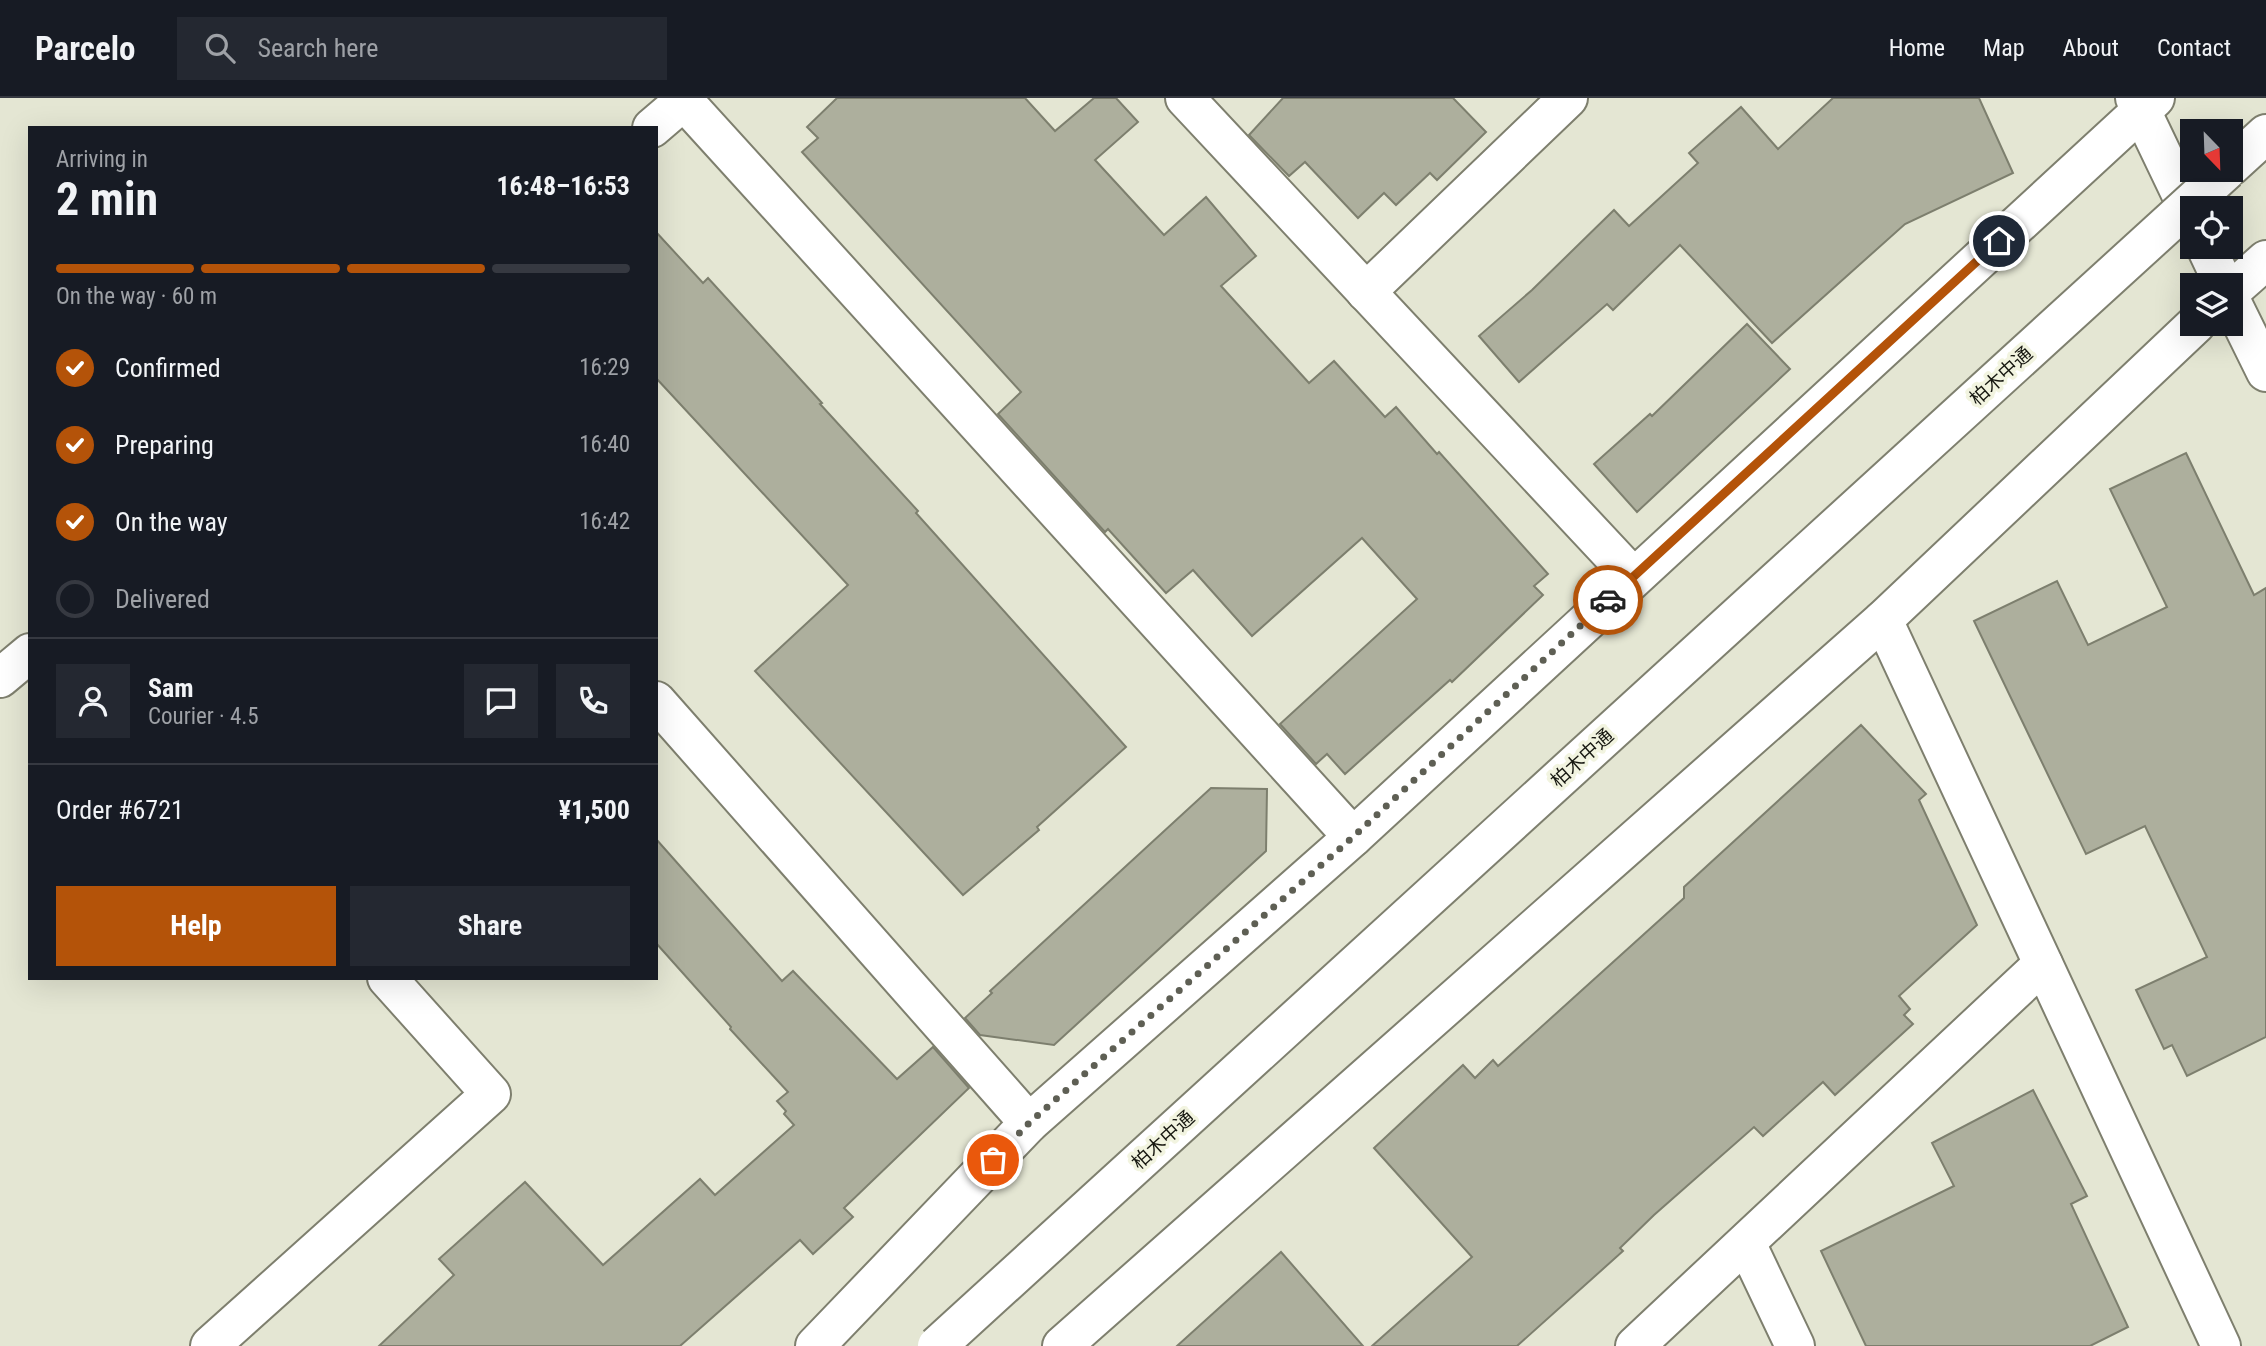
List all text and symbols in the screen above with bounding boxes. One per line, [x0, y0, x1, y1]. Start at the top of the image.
search box [177, 17, 667, 80]
text: Parcelo [35, 29, 135, 68]
icon: search [201, 29, 239, 67]
text: Search here [257, 33, 378, 63]
text: Home [1889, 34, 1945, 62]
text: Map [1983, 34, 2025, 62]
text: About [2063, 34, 2119, 62]
text: Contact [2157, 34, 2231, 62]
north arrow [2180, 119, 2244, 182]
map controls [2180, 119, 2243, 336]
text: Arriving in [56, 146, 148, 173]
text: 16:48–16:53 [496, 171, 630, 201]
text: 2 min [56, 172, 158, 226]
button: locate [2180, 196, 2243, 259]
pin [1969, 211, 2029, 271]
icon: home [1980, 222, 2018, 260]
button: layers [2180, 273, 2243, 336]
text: On the way · 60 m [56, 283, 217, 310]
street label: 柏木中通 [1965, 342, 2037, 410]
icon: check [56, 349, 94, 387]
text: Confirmed [115, 353, 221, 383]
text: 16:29 [579, 354, 630, 381]
icon: check [56, 426, 94, 464]
text: Preparing [115, 430, 214, 460]
text: 16:40 [579, 431, 630, 458]
icon: check [56, 503, 94, 541]
text: On the way [115, 507, 228, 537]
text: 16:42 [579, 508, 630, 535]
courier [1573, 565, 1643, 635]
icon: car [1589, 581, 1627, 619]
text: Delivered [115, 584, 210, 614]
button: person [56, 664, 130, 738]
button: chat [464, 664, 538, 738]
button: phone [556, 664, 630, 738]
text: Sam [148, 673, 194, 703]
text: Courier · 4.5 [148, 703, 259, 730]
street label: 柏木中通 [1546, 724, 1618, 792]
text: Order #6721 [56, 795, 184, 825]
text: ¥1,500 [559, 795, 630, 825]
button: Help [56, 886, 336, 966]
button: Share [350, 886, 630, 966]
street label: 柏木中通 [1127, 1106, 1199, 1174]
pin [963, 1130, 1023, 1190]
icon: bag [974, 1141, 1012, 1179]

